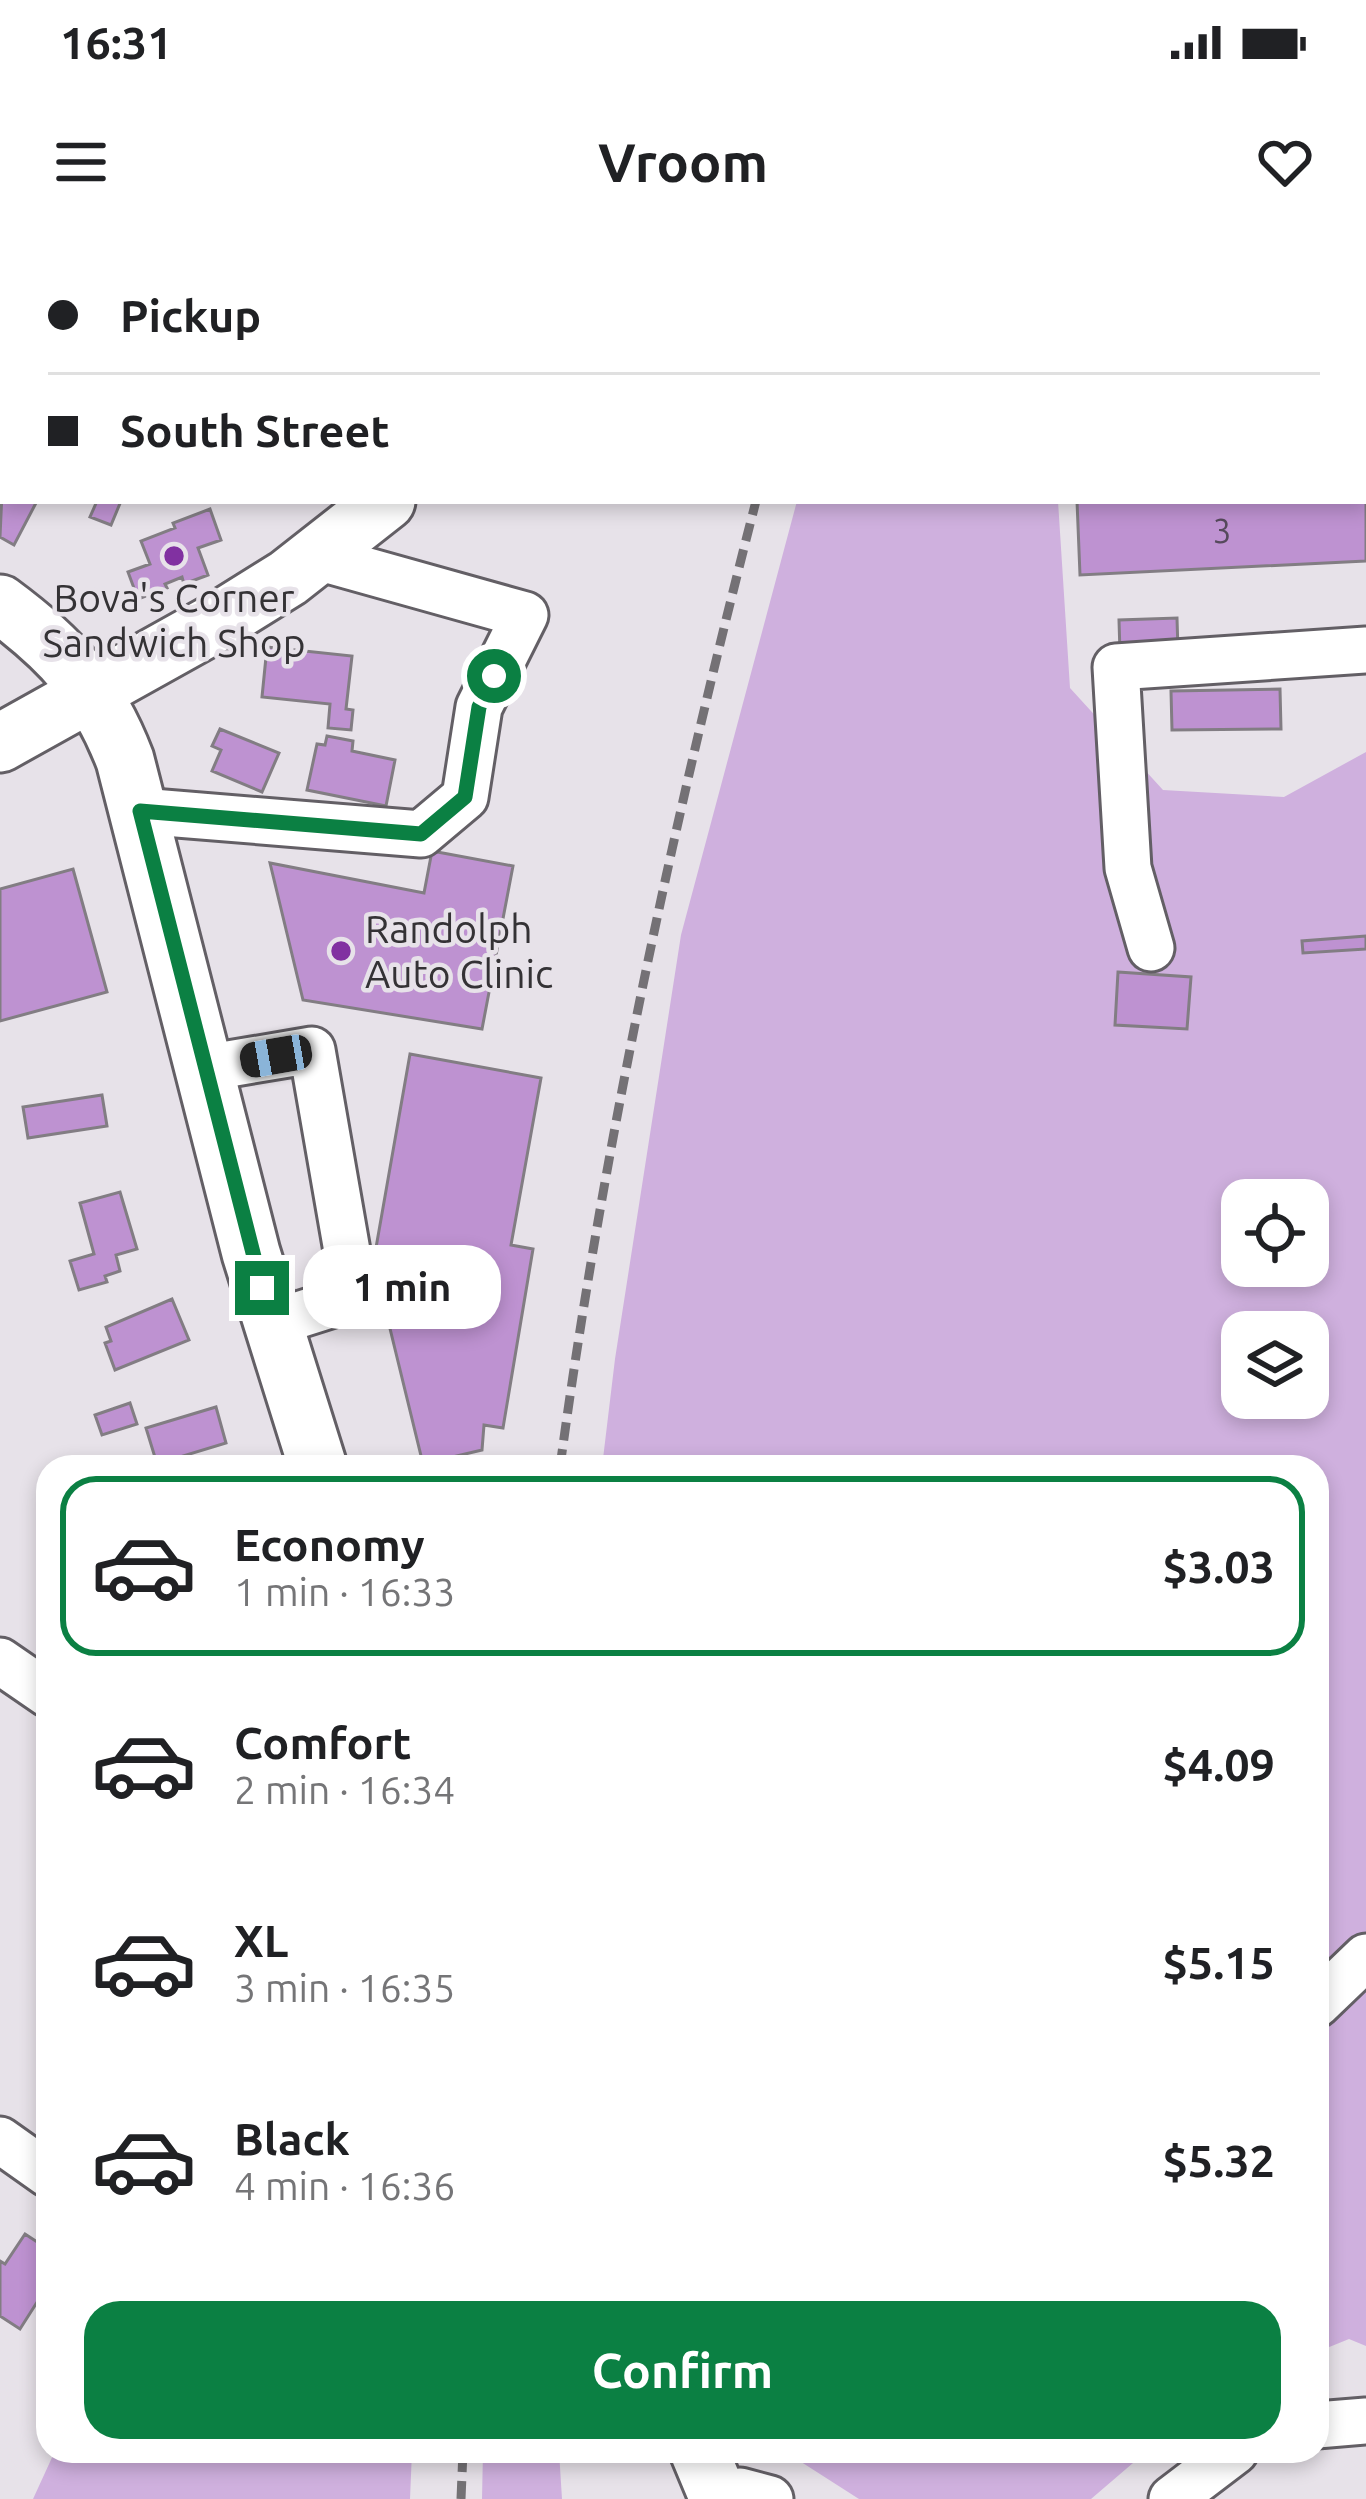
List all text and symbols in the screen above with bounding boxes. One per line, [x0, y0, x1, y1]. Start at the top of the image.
text: 16:31 [60, 17, 173, 68]
icon: menu [48, 129, 114, 195]
icon: heart [1252, 129, 1318, 195]
text: Vroom [598, 132, 768, 192]
text: Pickup [120, 290, 261, 341]
text: South Street [120, 405, 390, 456]
house number: 3 [1213, 512, 1231, 549]
marker: Bova's Corner Sandwich Shop [161, 543, 187, 569]
place label: Bova's Corner Sandwich Shop [42, 576, 306, 664]
route start [467, 649, 521, 703]
place label: Randolph Auto Clinic [365, 907, 553, 995]
marker: Randolph Auto Clinic [328, 938, 354, 964]
car [237, 1032, 315, 1080]
map controls [1221, 1179, 1329, 1419]
button: locate [1221, 1179, 1329, 1287]
callout: 1 min [304, 1246, 502, 1330]
route end [235, 1261, 289, 1315]
text: 1 min [353, 1265, 451, 1308]
button: layers [1221, 1311, 1329, 1419]
icon: car [90, 1512, 198, 1620]
text: Economy [234, 1519, 425, 1570]
text: $3.03 [1162, 1541, 1275, 1592]
text: 1 min · 16:33 [234, 1570, 455, 1613]
icon: car [90, 1710, 198, 1818]
text: Comfort [234, 1717, 411, 1768]
text: $4.09 [1162, 1739, 1275, 1790]
text: 2 min · 16:34 [234, 1768, 455, 1811]
icon: car [90, 1908, 198, 2016]
text: XL [234, 1915, 288, 1966]
text: $5.15 [1162, 1937, 1275, 1988]
text: 3 min · 16:35 [234, 1966, 455, 2009]
icon: car [90, 2106, 198, 2214]
text: Black [234, 2113, 350, 2164]
text: $5.32 [1162, 2135, 1275, 2186]
text: 4 min · 16:36 [234, 2164, 455, 2207]
button: Confirm [84, 2301, 1281, 2439]

